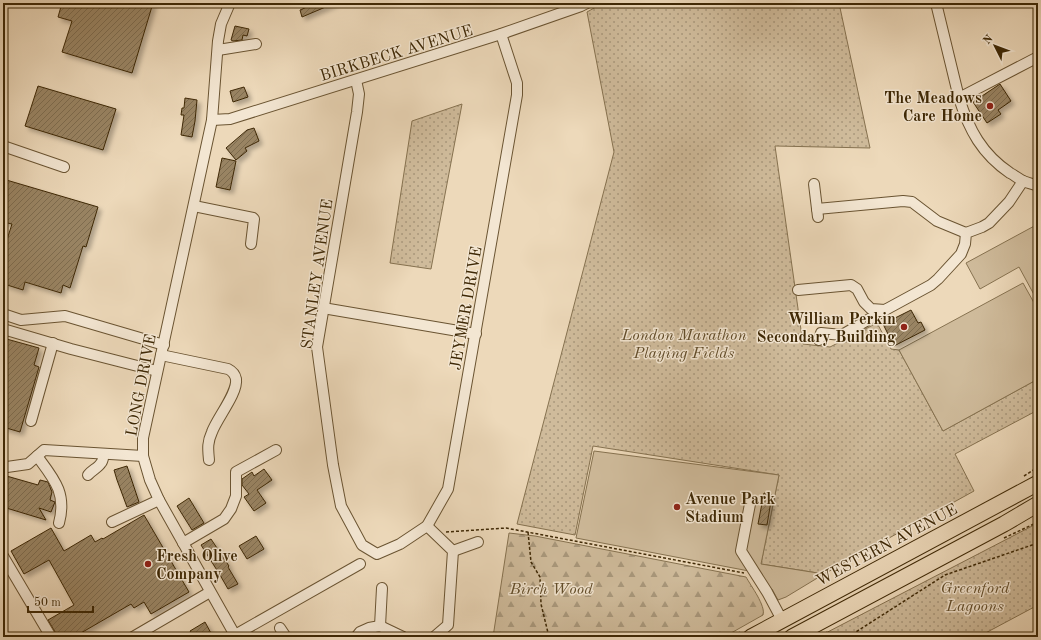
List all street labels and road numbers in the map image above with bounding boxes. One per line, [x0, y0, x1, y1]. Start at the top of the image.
street label: BIRKBECK AVENUE [318, 23, 475, 85]
street label: STANLEY AVENUE [300, 198, 336, 350]
street label: JEYMER DRIVE [448, 245, 486, 371]
street label: LONG DRIVE [124, 333, 160, 438]
street label: WESTERN AVENUE [814, 502, 960, 590]

